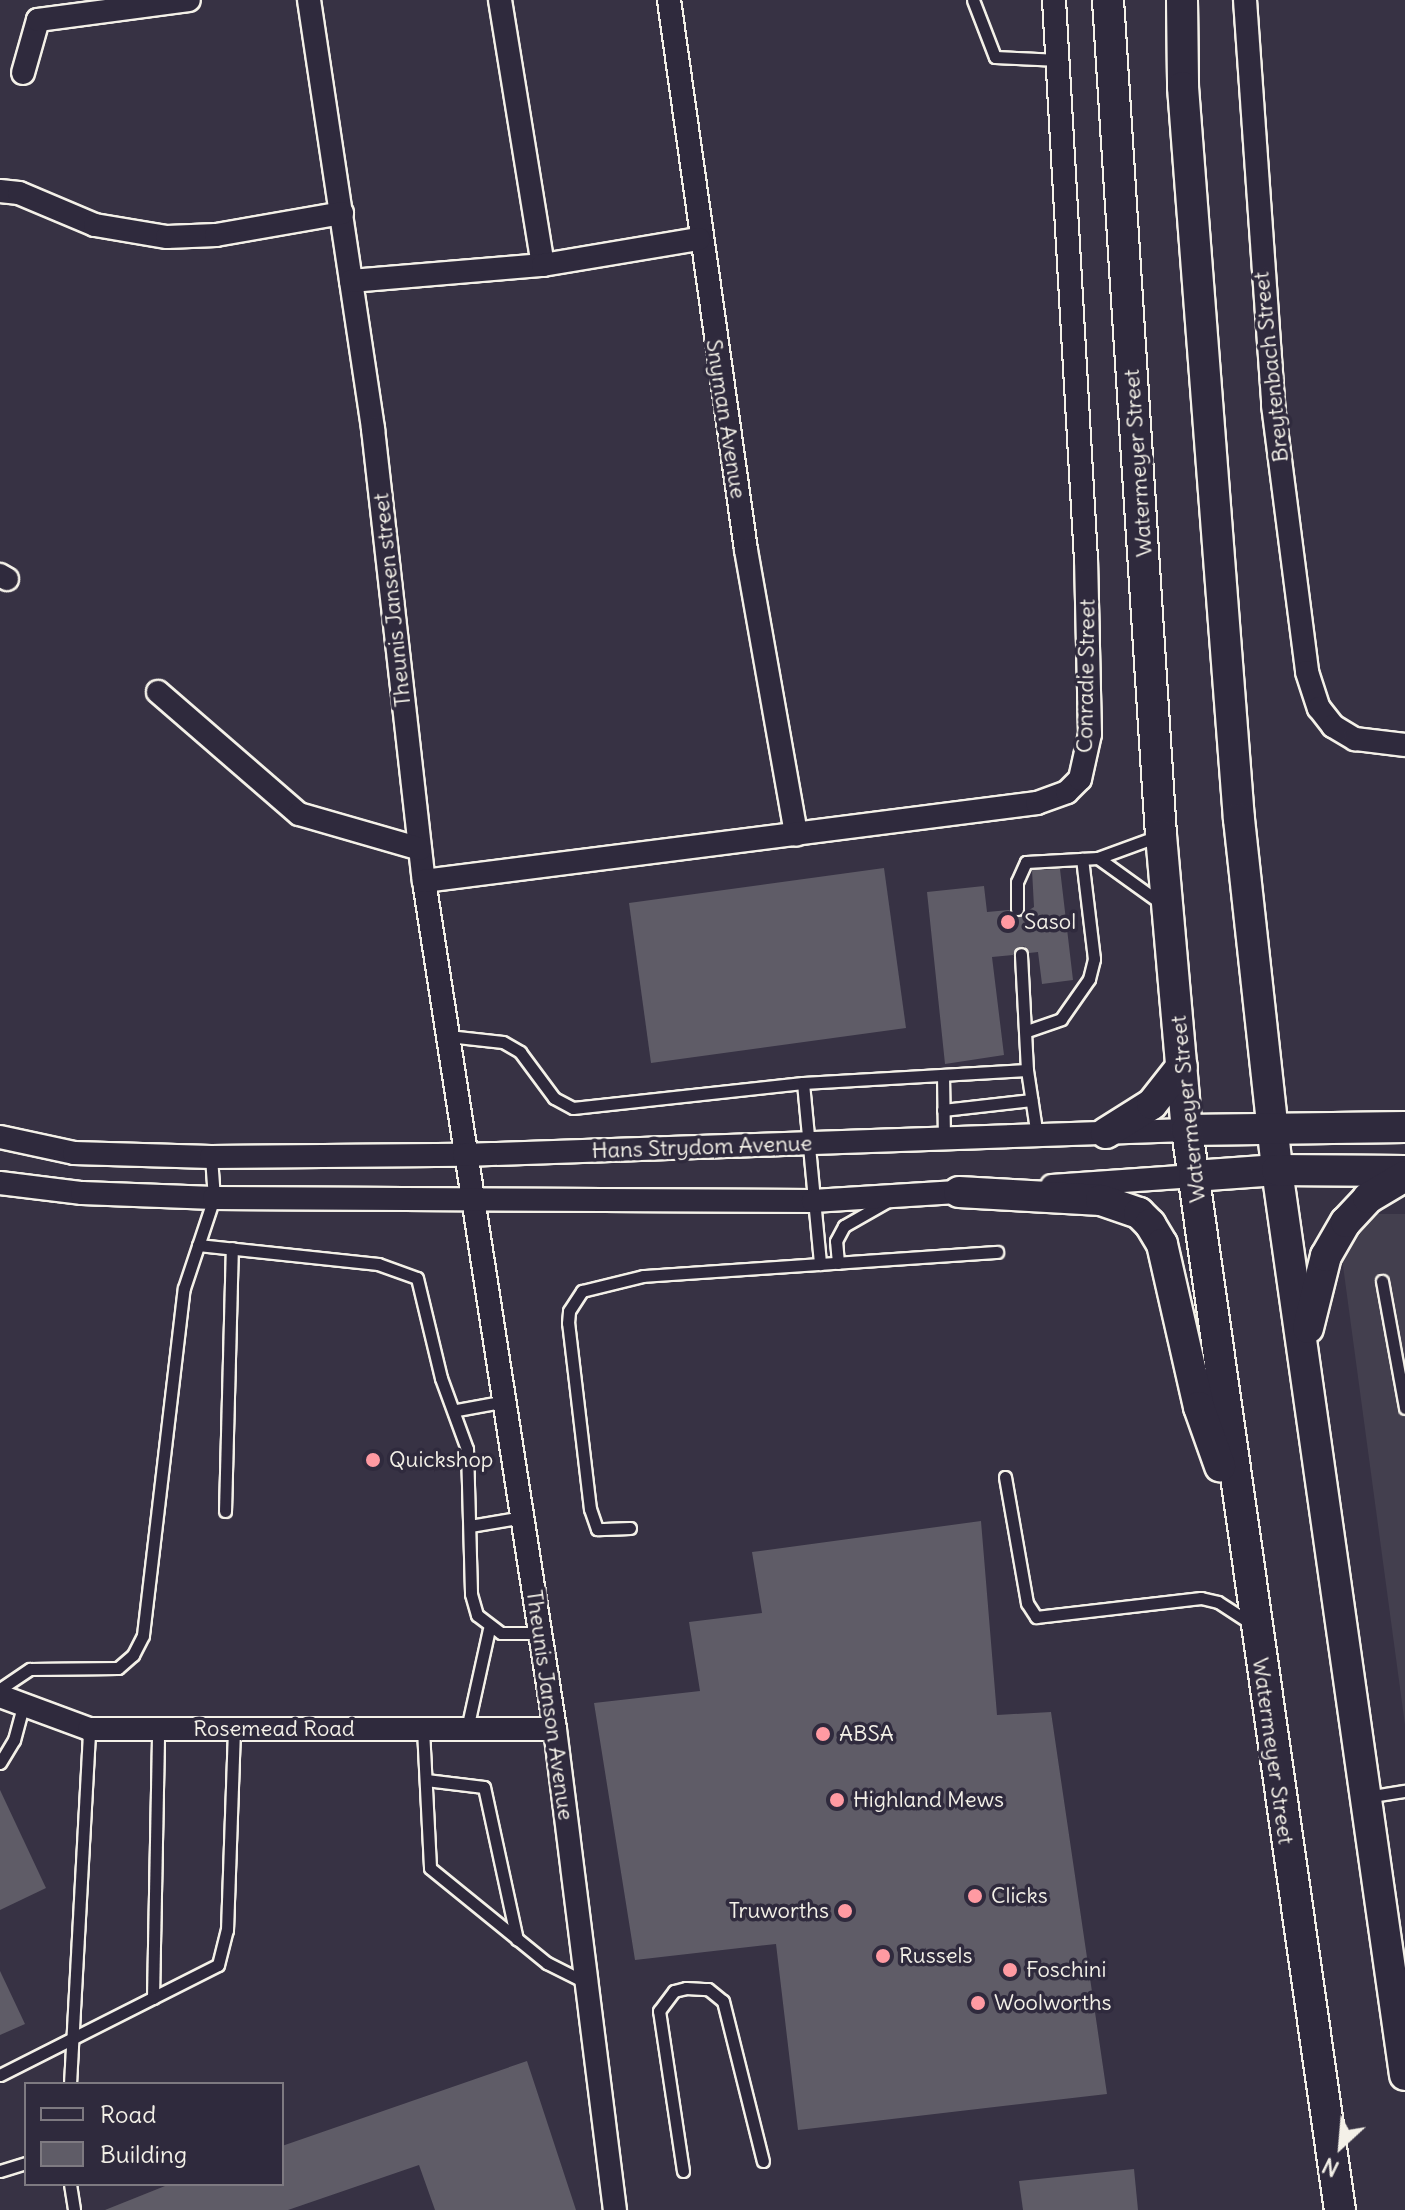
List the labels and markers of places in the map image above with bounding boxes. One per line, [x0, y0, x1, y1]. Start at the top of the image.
place label: Sasol [1024, 909, 1076, 935]
marker: Sasol [999, 913, 1017, 931]
place label: Quickshop [389, 1447, 493, 1473]
marker: Quickshop [364, 1451, 382, 1469]
place label: ABSA [839, 1721, 894, 1747]
marker: ABSA [814, 1725, 832, 1743]
place label: Highland Mews [853, 1787, 1004, 1813]
marker: Highland Mews [828, 1791, 846, 1809]
place label: Clicks [991, 1883, 1048, 1909]
marker: Clicks [966, 1887, 984, 1905]
place label: Truworths [728, 1898, 829, 1924]
marker: Truworths [836, 1902, 854, 1920]
place label: Russels [899, 1943, 973, 1969]
marker: Russels [874, 1947, 892, 1965]
place label: Foschini [1026, 1957, 1106, 1983]
marker: Foschini [1001, 1961, 1019, 1979]
place label: Woolworths [994, 1990, 1112, 2016]
marker: Woolworths [969, 1994, 987, 2012]

